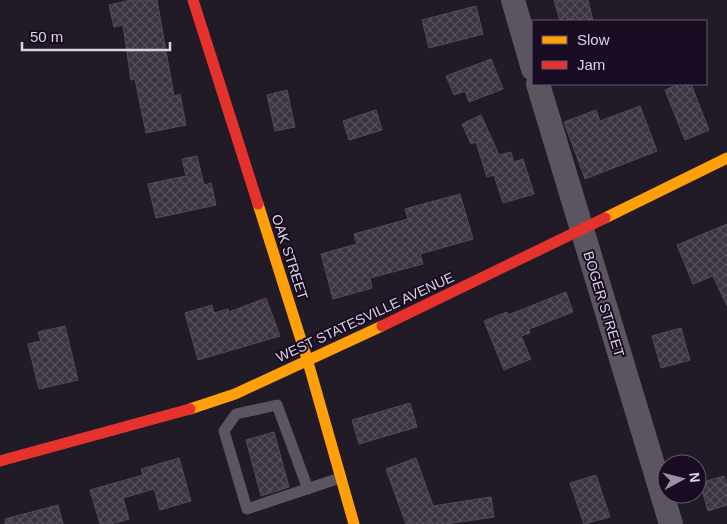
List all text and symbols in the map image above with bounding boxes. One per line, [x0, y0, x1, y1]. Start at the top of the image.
scale bar [22, 20, 170, 52]
legend [532, 20, 707, 85]
text: 50 m [30, 28, 63, 45]
text: Slow [577, 31, 610, 48]
text: Jam [577, 56, 605, 73]
street label: OAK STREET [269, 212, 311, 302]
street label: BOGER STREET [580, 249, 628, 359]
street label: WEST STATESVILLE AVENUE [274, 269, 456, 365]
north arrow [657, 454, 707, 504]
text: N [686, 471, 703, 483]

